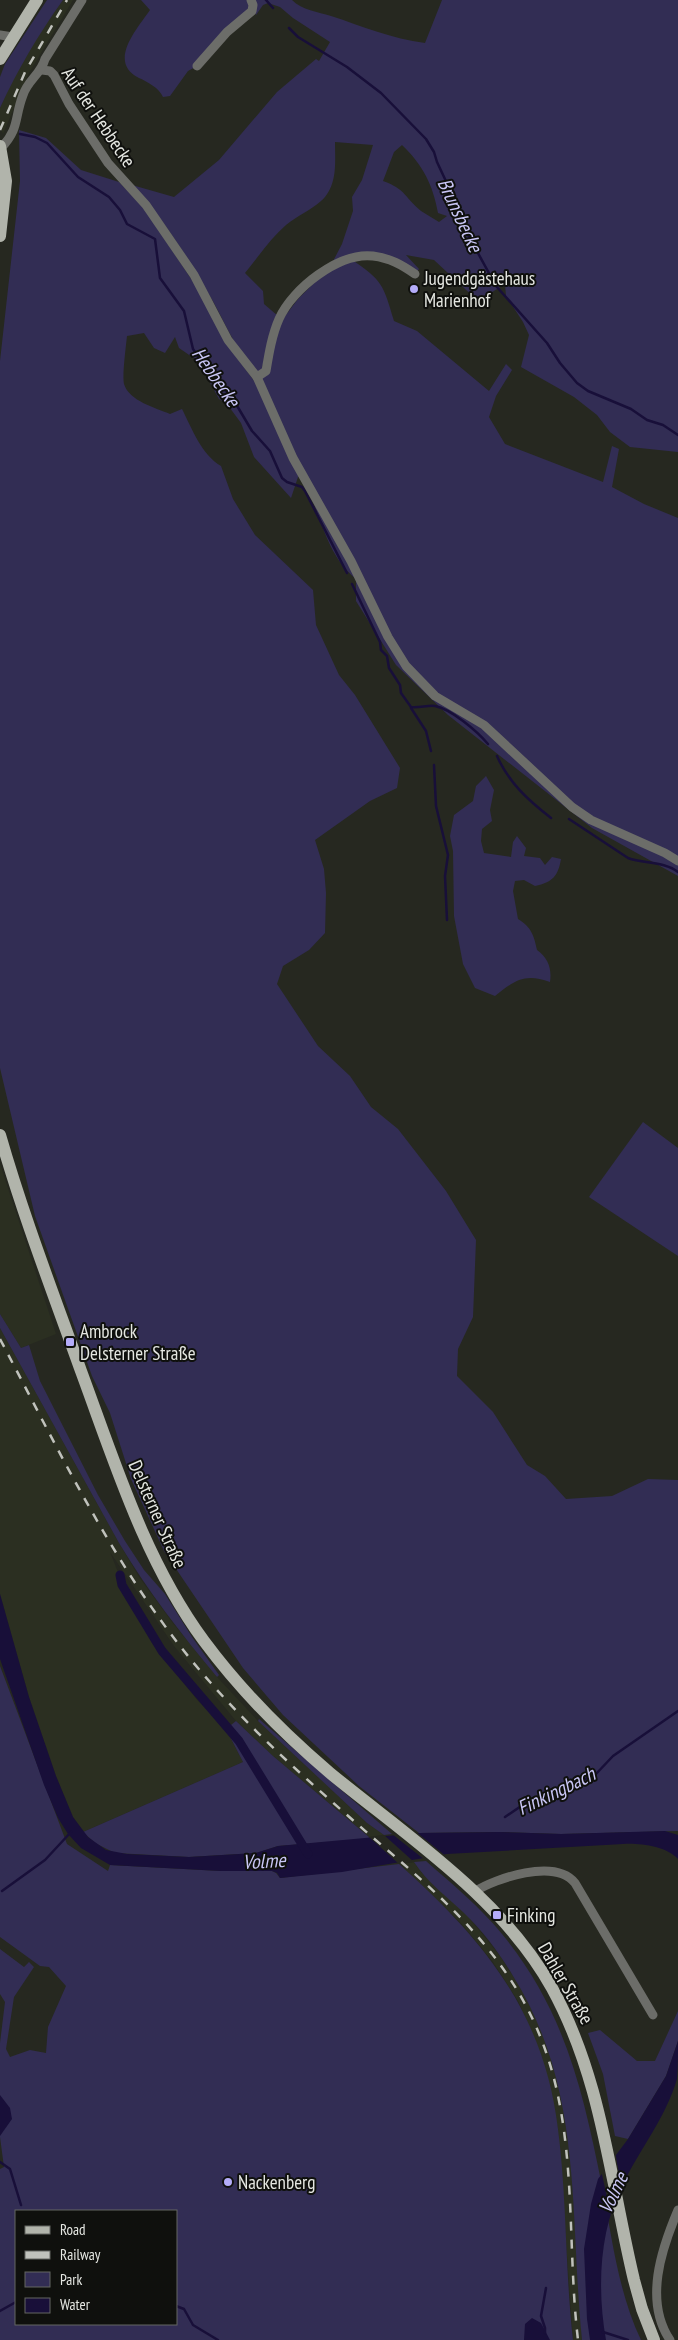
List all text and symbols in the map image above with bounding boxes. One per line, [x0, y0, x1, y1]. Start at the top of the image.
street label: Auf der Hebbecke [57, 62, 141, 172]
water label: Brunsbecke [432, 174, 489, 258]
place label: Jugendgästehaus Marienhof [423, 266, 535, 312]
marker: Jugendgästehaus Marienhof [408, 283, 420, 295]
water label: Hebbecke [186, 342, 247, 413]
place label: Ambrock Delsterner Straße [80, 1319, 196, 1365]
marker: Ambrock Delsterner Straße [64, 1336, 76, 1348]
street label: Delsterner Straße [124, 1456, 193, 1572]
water label: Finkingbach [513, 1760, 600, 1821]
water label: Volme [242, 1847, 288, 1875]
place label: Finking [507, 1903, 555, 1927]
marker: Finking [491, 1909, 503, 1921]
street label: Dahler Straße [533, 1938, 599, 2028]
water label: Volme [592, 2166, 635, 2218]
place label: Nackenberg [238, 2170, 315, 2194]
marker: Nackenberg [222, 2176, 234, 2188]
legend [15, 2210, 178, 2325]
text: Road [60, 2220, 86, 2239]
text: Railway [60, 2245, 101, 2264]
text: Park [60, 2270, 82, 2289]
text: Water [60, 2295, 91, 2314]

